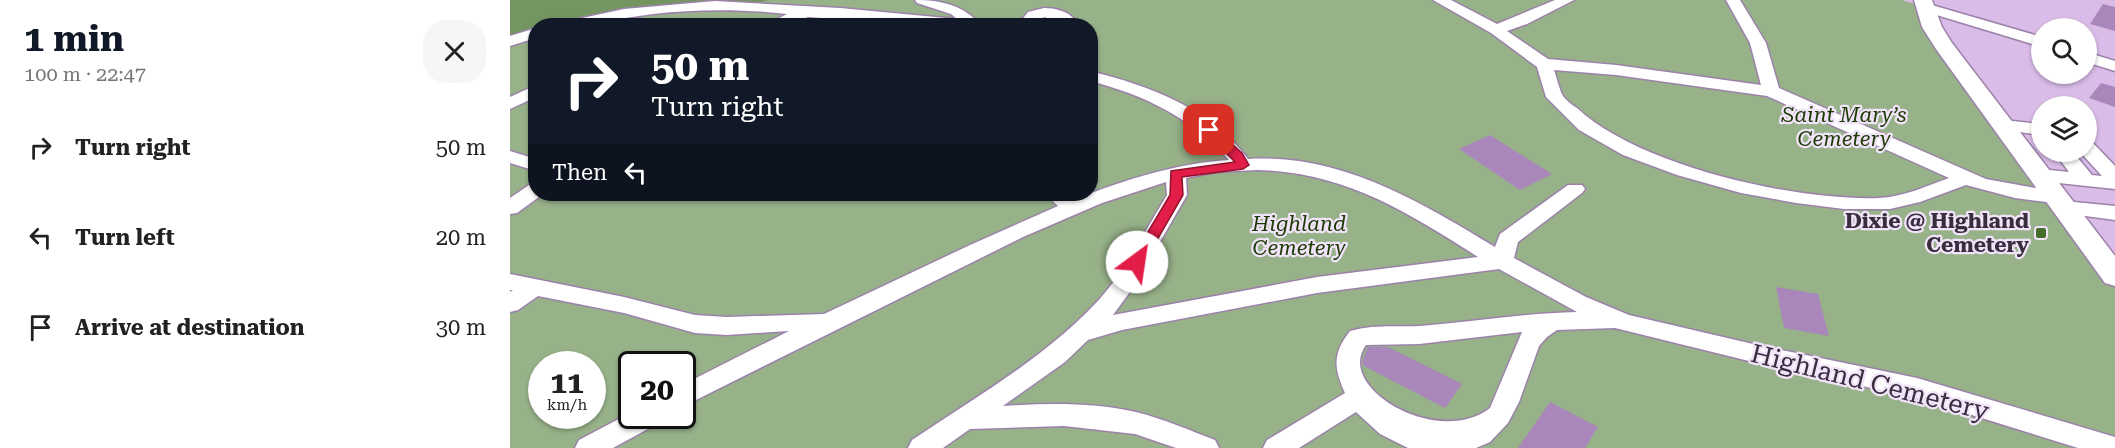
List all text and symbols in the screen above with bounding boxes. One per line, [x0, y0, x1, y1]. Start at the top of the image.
text: 1 min [24, 18, 124, 60]
map controls [2031, 18, 2097, 162]
button: search [2031, 18, 2097, 84]
button: close [423, 20, 486, 83]
text: 50 m [651, 41, 749, 90]
icon: right [552, 42, 630, 120]
text: 100 m · 22:47 [24, 62, 146, 86]
text: Turn right [651, 91, 784, 123]
button: layers [2031, 96, 2097, 162]
park label: Saint Mary’s Cemetery [1780, 103, 1907, 151]
pin [1183, 104, 1234, 155]
icon: arrive [1192, 113, 1225, 146]
icon: right [24, 131, 57, 164]
text: Turn right [75, 135, 190, 160]
text: 50 m [436, 135, 486, 160]
icon: left [619, 156, 652, 189]
text: Then [552, 160, 607, 185]
place label: Dixie @ Highland Cemetery [1845, 209, 2029, 257]
park label: Highland Cemetery [1251, 212, 1346, 260]
icon: left [24, 221, 57, 254]
text: Turn left [75, 225, 175, 250]
text: 20 m [436, 225, 486, 250]
marker: Dixie @ Highland Cemetery [2034, 226, 2048, 240]
position arrow [1105, 230, 1169, 294]
icon: arrive [24, 311, 57, 344]
text: Arrive at destination [75, 315, 304, 340]
text: 30 m [436, 315, 486, 340]
street label: Highland Cemetery [1748, 338, 1993, 426]
speed limit sign: 20 [618, 351, 696, 429]
text: 11 [550, 365, 584, 400]
text: km/h [547, 396, 587, 414]

